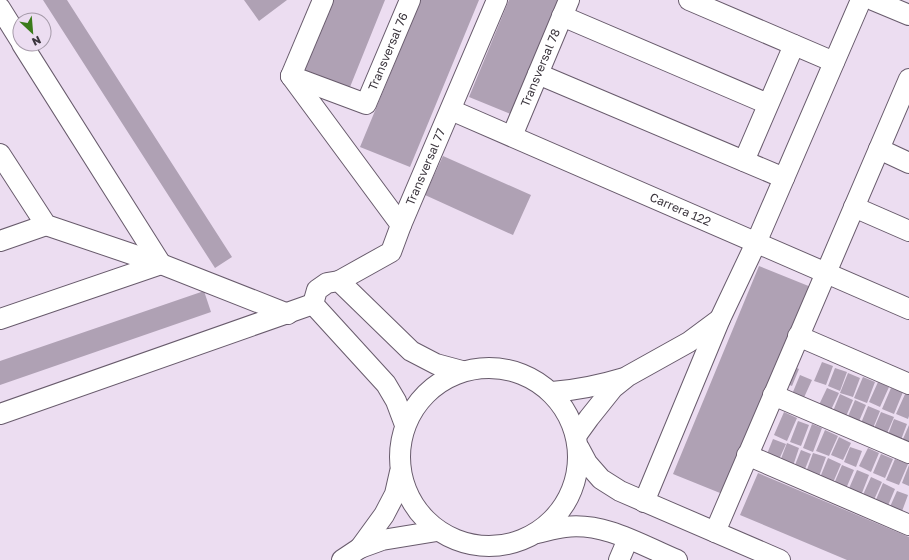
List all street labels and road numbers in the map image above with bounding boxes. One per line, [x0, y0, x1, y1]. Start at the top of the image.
street label: Transversal 76 [365, 10, 411, 93]
street label: Transversal 78 [517, 26, 563, 109]
street label: Transversal 77 [402, 126, 448, 208]
street label: Carrera 122 [648, 189, 713, 229]

